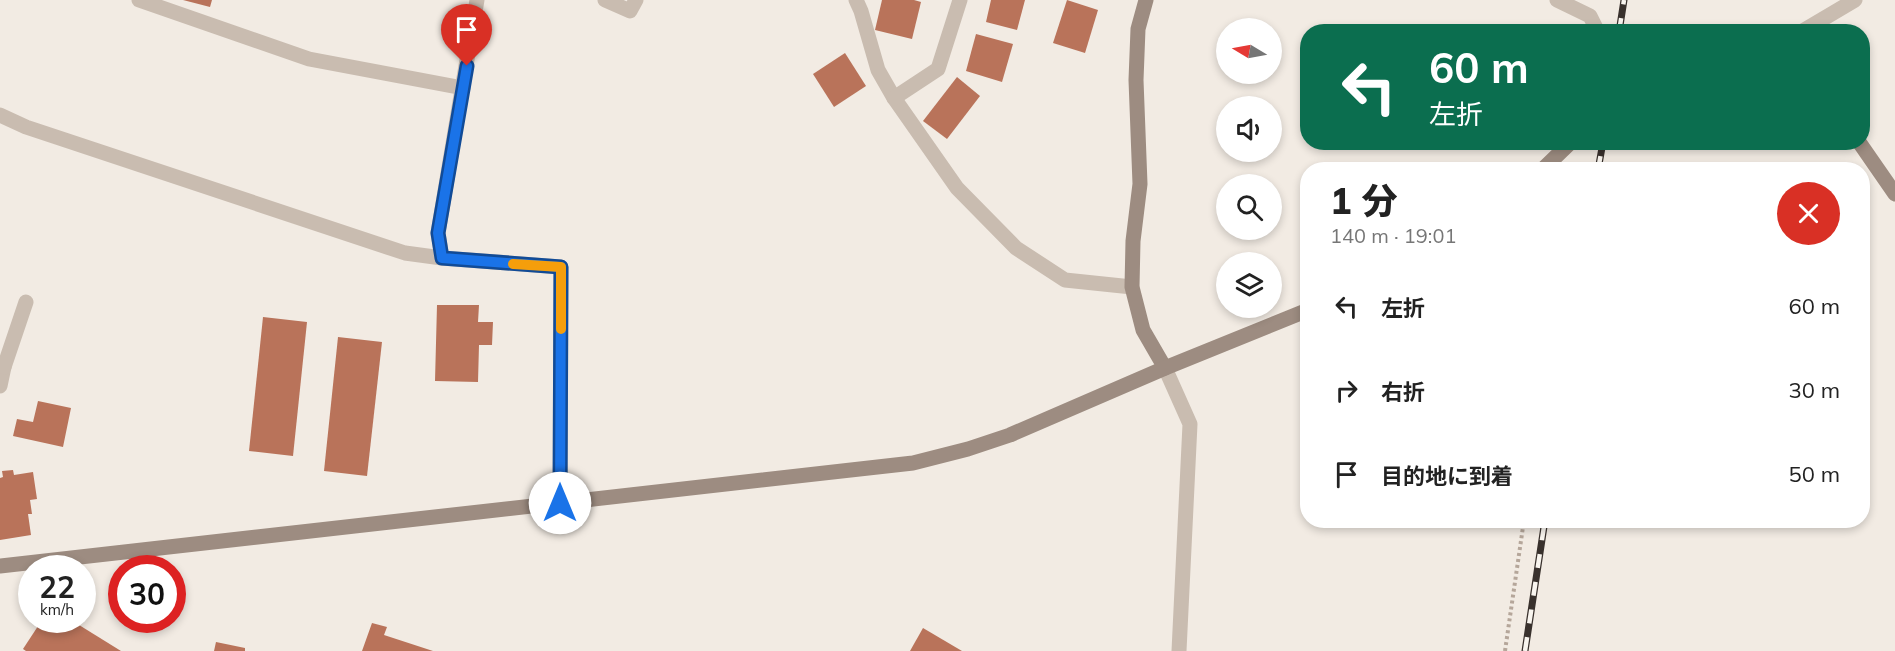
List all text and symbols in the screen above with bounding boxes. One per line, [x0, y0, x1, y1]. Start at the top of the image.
pin [441, 4, 492, 66]
icon: arrive [450, 13, 483, 46]
north arrow [1216, 18, 1282, 84]
map controls [1216, 18, 1282, 318]
text: 60 m [1429, 41, 1529, 94]
icon: left [1330, 48, 1408, 126]
button: sound [1216, 96, 1282, 162]
text: 左折 [1429, 97, 1483, 131]
button: search [1216, 174, 1282, 240]
text: 1 分 [1330, 178, 1398, 223]
button: close [1777, 182, 1840, 245]
text: 140 m · 19:01 [1330, 223, 1456, 248]
button: layers [1216, 252, 1282, 318]
icon: left [1330, 290, 1363, 323]
text: 60 m [1789, 292, 1840, 320]
text: 左折 [1381, 294, 1425, 322]
icon: right [1330, 374, 1363, 407]
text: 30 m [1789, 376, 1840, 404]
text: 右折 [1381, 378, 1425, 406]
icon: arrive [1330, 458, 1363, 491]
text: 50 m [1789, 460, 1840, 488]
text: 目的地に到着 [1381, 462, 1513, 490]
position arrow [528, 471, 592, 535]
speed limit sign: 30 [108, 555, 186, 633]
text: 22 [39, 568, 75, 606]
text: km/h [40, 600, 74, 619]

